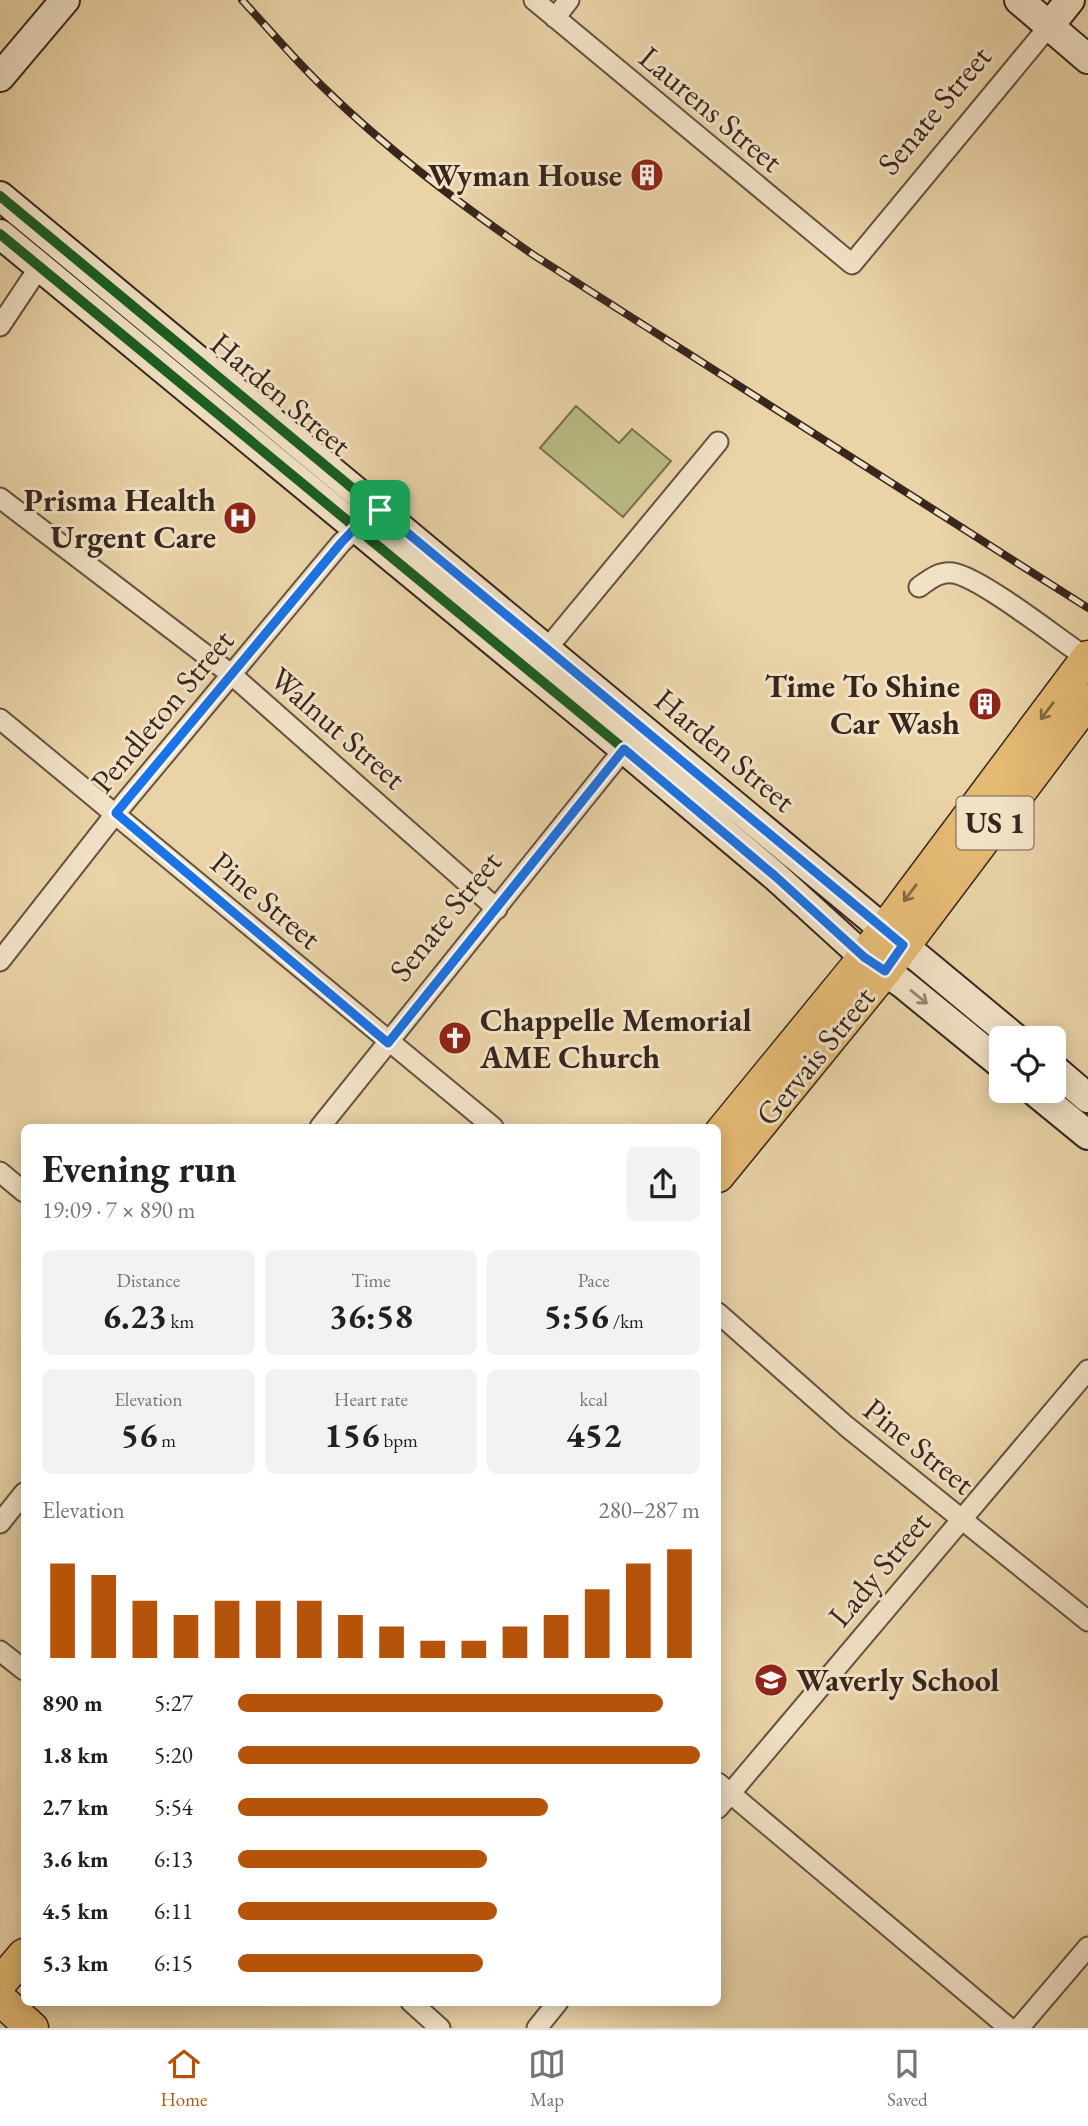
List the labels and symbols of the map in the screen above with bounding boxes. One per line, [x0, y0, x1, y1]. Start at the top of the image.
street label: Laurens Street [630, 37, 792, 181]
street label: Senate Street [868, 37, 1000, 183]
place label: Wyman House [427, 154, 622, 196]
building icon: Wyman House [628, 156, 666, 194]
street label: Harden Street [202, 323, 360, 465]
place label: Prisma Health Urgent Care [23, 479, 216, 558]
pin [350, 480, 410, 540]
hospital icon: Prisma Health Urgent Care [221, 499, 259, 537]
street label: Pendleton Street [81, 620, 243, 802]
street label: Walnut Street [261, 657, 415, 799]
place label: Time To Shine Car Wash [765, 665, 960, 744]
street label: Harden Street [646, 679, 804, 821]
building icon: Time To Shine Car Wash [966, 685, 1004, 723]
one-way arrow [1040, 702, 1055, 721]
road number: US 1 [956, 796, 1034, 850]
street label: Pine Street [202, 842, 330, 958]
street label: Senate Street [380, 842, 510, 990]
one-way arrow [903, 883, 917, 902]
street label: Gervais Street [746, 978, 884, 1134]
one-way arrow [910, 989, 928, 1005]
place label: Chappelle Memorial AME Church [479, 999, 752, 1078]
church icon: Chappelle Memorial AME Church [436, 1019, 474, 1057]
street label: Pine Street [855, 1388, 983, 1504]
street label: Lady Street [818, 1503, 940, 1635]
place label: Waverly School [796, 1659, 999, 1701]
school or university icon: Waverly School [752, 1661, 790, 1699]

